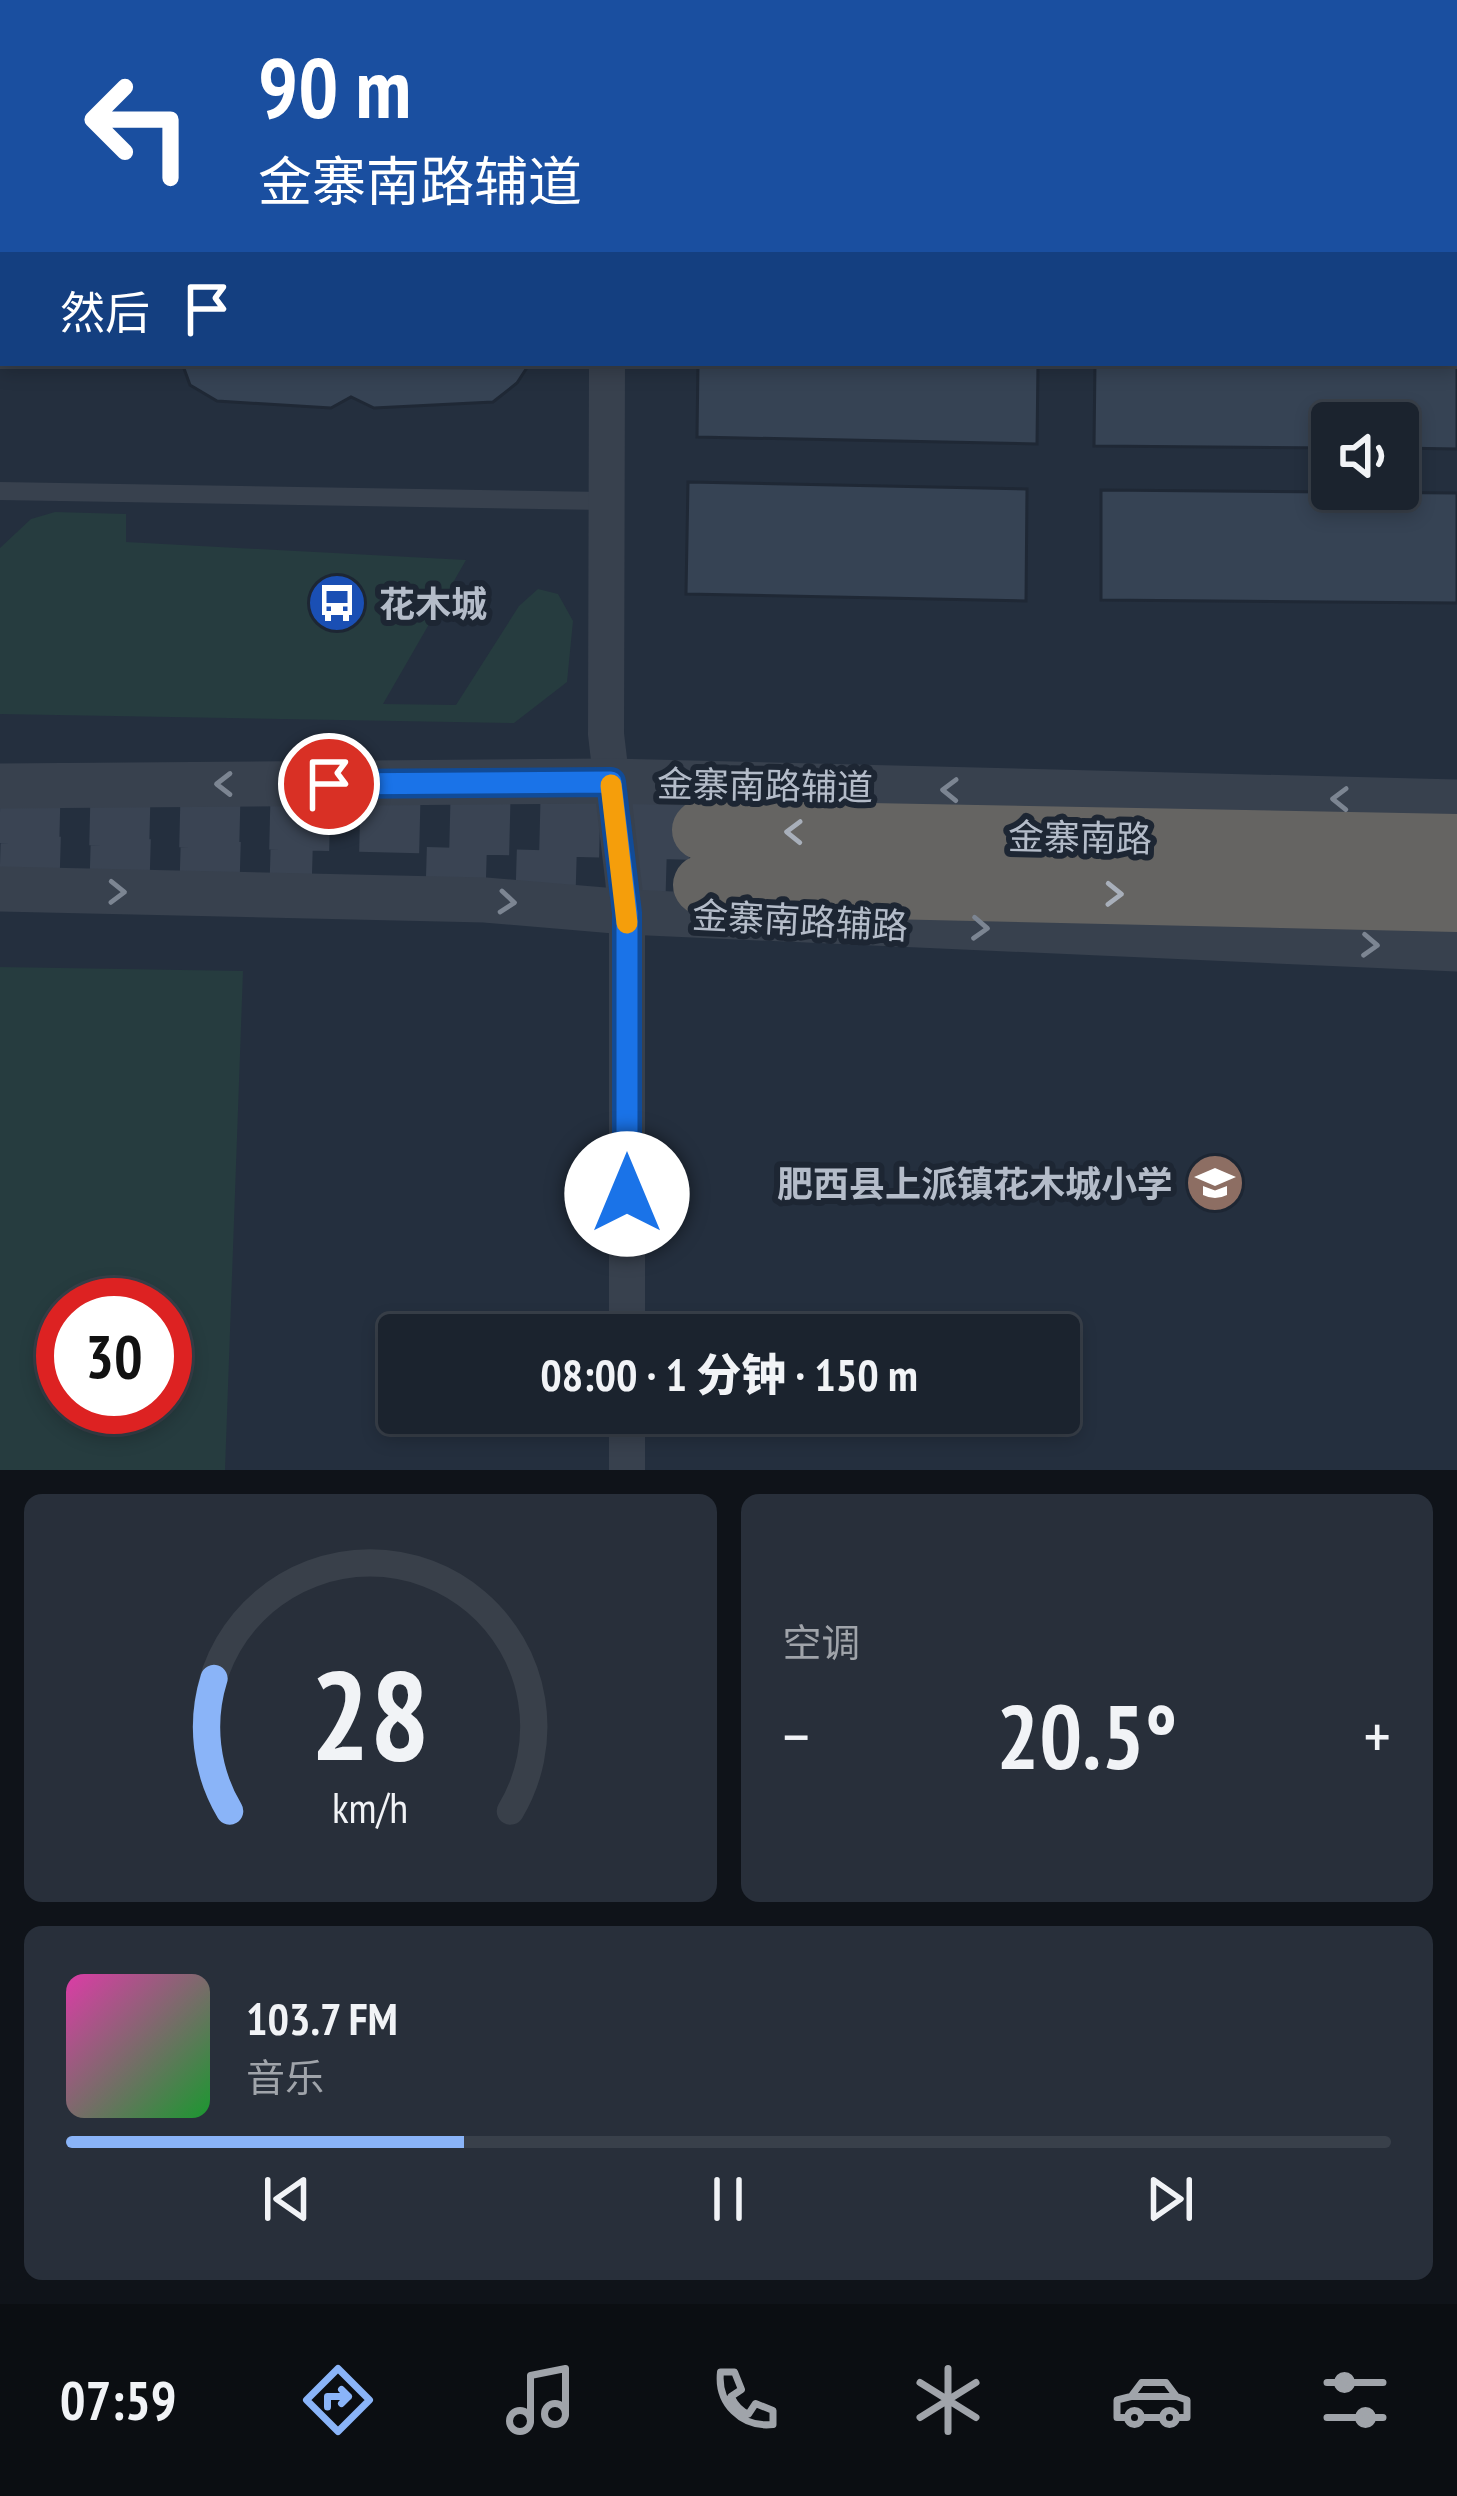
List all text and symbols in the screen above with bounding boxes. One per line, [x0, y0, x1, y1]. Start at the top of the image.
text: 90 m [258, 32, 411, 141]
icon: left [60, 48, 216, 204]
text: 金寨南路辅道 [258, 146, 582, 216]
icon: arrive [174, 276, 240, 342]
text: 然后 [60, 283, 150, 341]
map controls [1311, 402, 1419, 510]
button: sound [1311, 402, 1419, 510]
bus stop icon: 花木城 [306, 572, 368, 634]
place label: 花木城 [379, 580, 487, 627]
pin [278, 733, 380, 835]
icon: arrive [296, 751, 362, 817]
street label: 金寨南路辅道 [657, 760, 873, 810]
one-way arrow [214, 771, 233, 797]
one-way arrow [940, 777, 959, 803]
one-way arrow [1330, 787, 1349, 813]
street label: 金寨南路 [1008, 812, 1152, 862]
one-way arrow [784, 820, 803, 846]
one-way arrow [108, 878, 127, 904]
one-way arrow [1105, 880, 1124, 906]
one-way arrow [498, 889, 517, 914]
street label: 金寨南路辅路 [691, 891, 909, 949]
one-way arrow [971, 915, 990, 941]
one-way arrow [1361, 932, 1380, 958]
position arrow [564, 1131, 690, 1257]
school or university icon: 肥西县上派镇花木城小学 [1184, 1152, 1246, 1214]
place label: 肥西县上派镇花木城小学 [777, 1160, 1173, 1207]
speed limit sign: 30 [36, 1278, 192, 1434]
text: 08:00 · 1 分钟 · 150 m [540, 1345, 918, 1403]
text: 空调 [783, 1617, 861, 1668]
text: 28 [311, 1633, 430, 1794]
text: 20.5° [996, 1677, 1177, 1794]
text: − [783, 1693, 810, 1778]
text: + [1364, 1693, 1391, 1778]
text: km/h [332, 1779, 408, 1835]
text: 103.7 FM [246, 1989, 398, 2047]
text: 音乐 [246, 2052, 324, 2103]
icon: previous [254, 2166, 320, 2232]
icon: pause [695, 2166, 761, 2232]
icon: next [1137, 2166, 1203, 2232]
icon: directions [296, 2358, 380, 2442]
icon: music [499, 2358, 583, 2442]
icon: phone [703, 2358, 787, 2442]
icon: climate [906, 2358, 990, 2442]
icon: car [1110, 2358, 1194, 2442]
icon: filters [1313, 2358, 1397, 2442]
text: 07:59 [60, 2365, 177, 2435]

